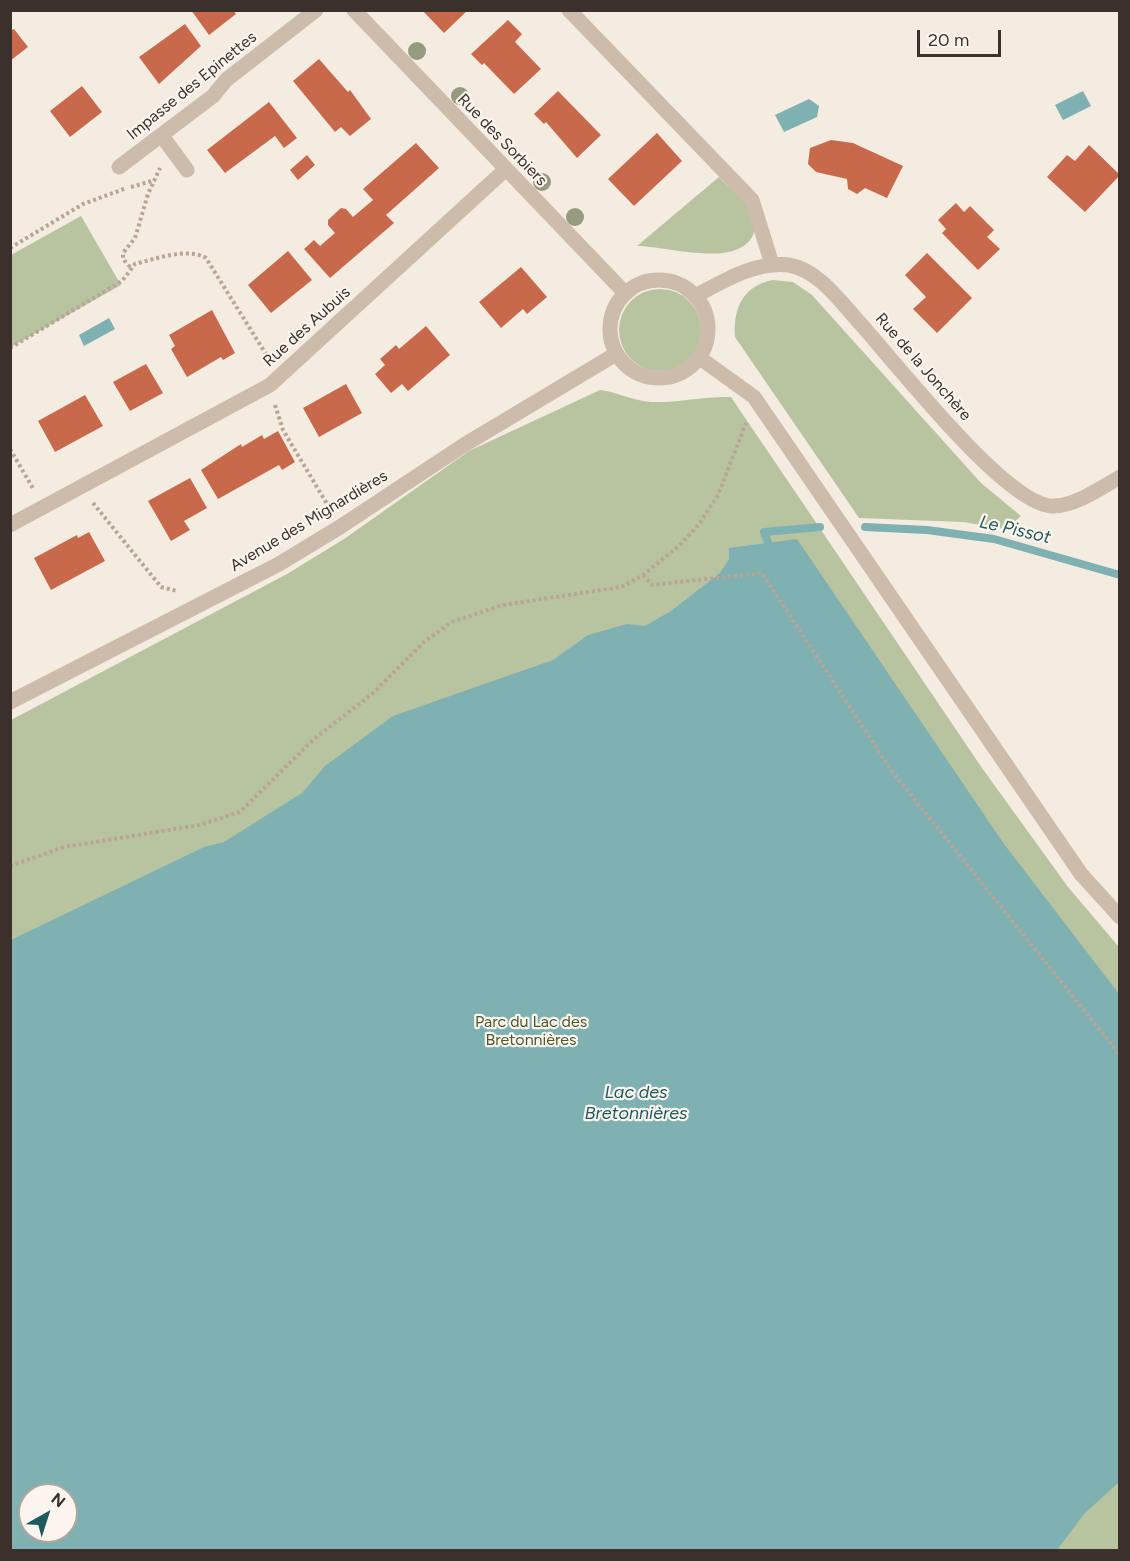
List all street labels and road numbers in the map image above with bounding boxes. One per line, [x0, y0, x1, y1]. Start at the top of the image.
street label: Impasse des Epinettes [123, 28, 261, 144]
street label: Rue des Sorbiers [453, 90, 551, 190]
street label: Rue des Aubuis [260, 283, 354, 371]
street label: Rue de la Jonchère [871, 309, 975, 425]
street label: Avenue des Mignardières [227, 466, 391, 576]

